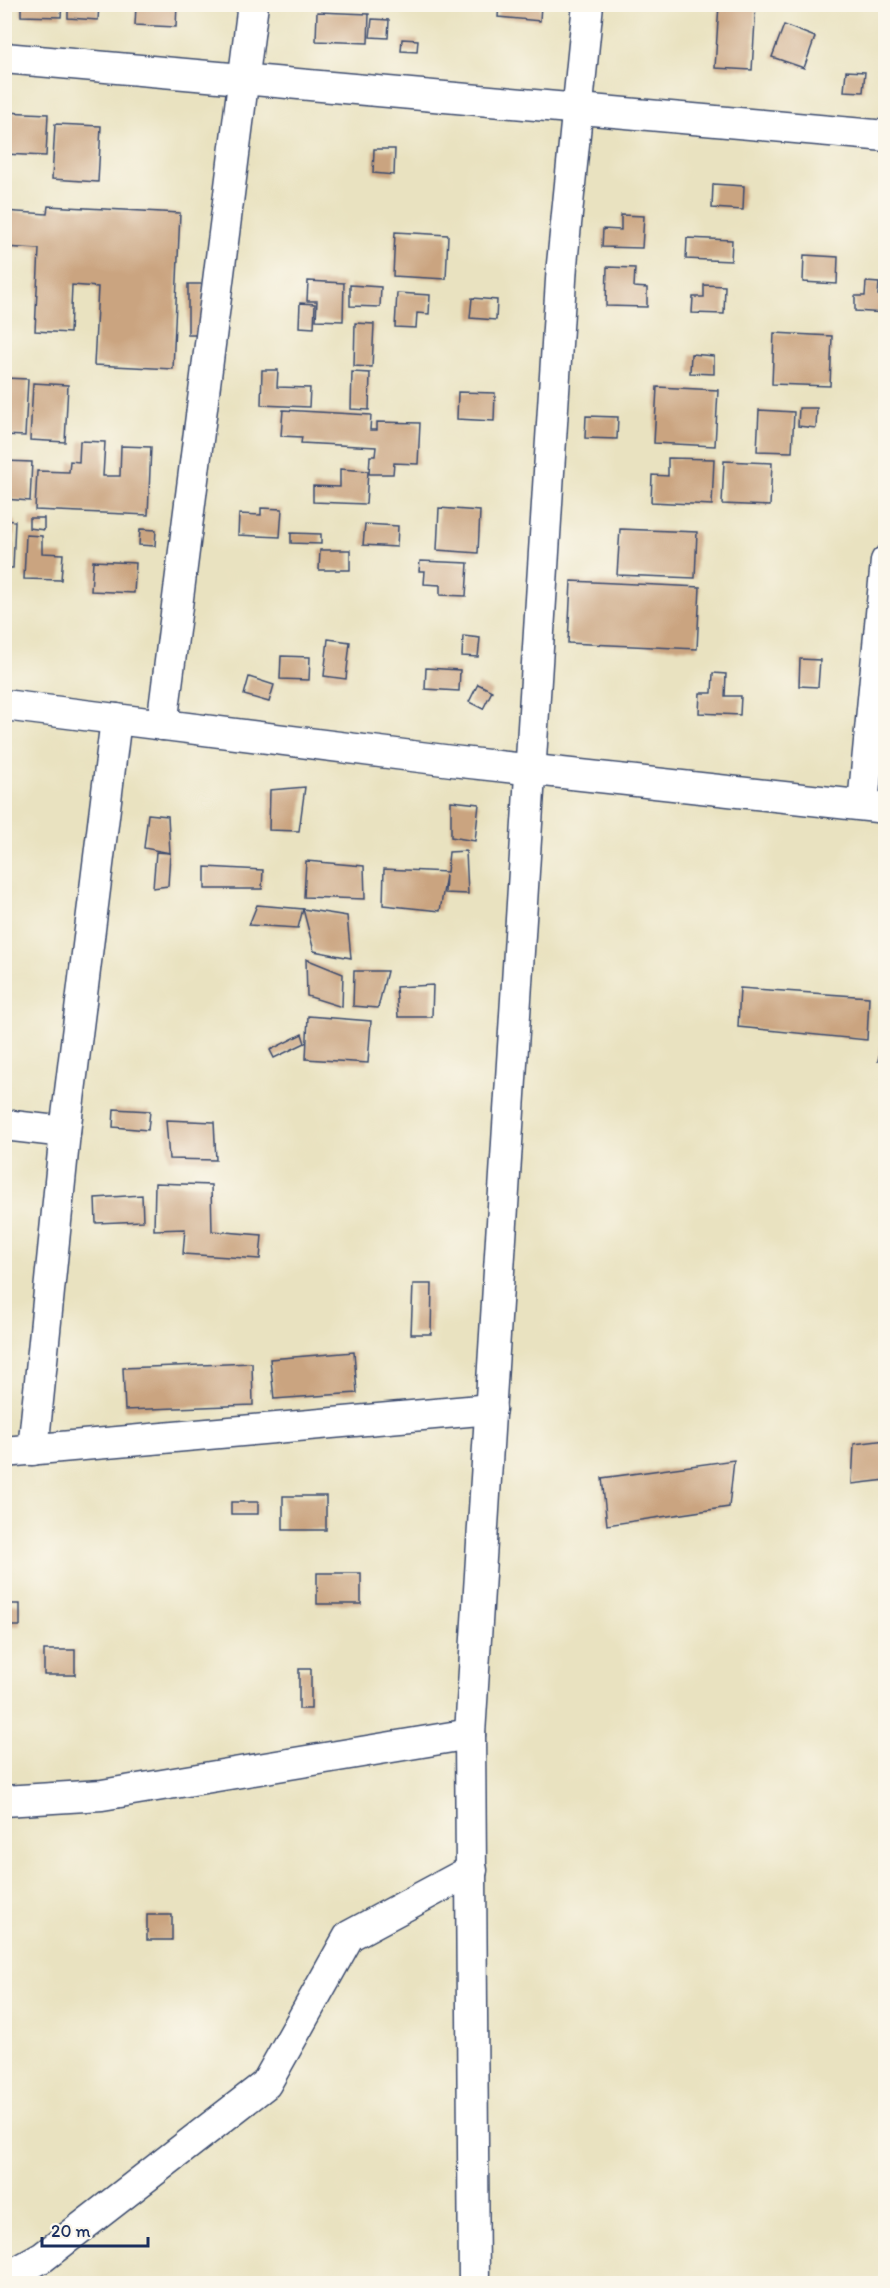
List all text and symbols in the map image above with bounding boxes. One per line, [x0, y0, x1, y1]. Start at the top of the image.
scale bar [42, 2210, 148, 2248]
text: 20 m [51, 2220, 91, 2242]

